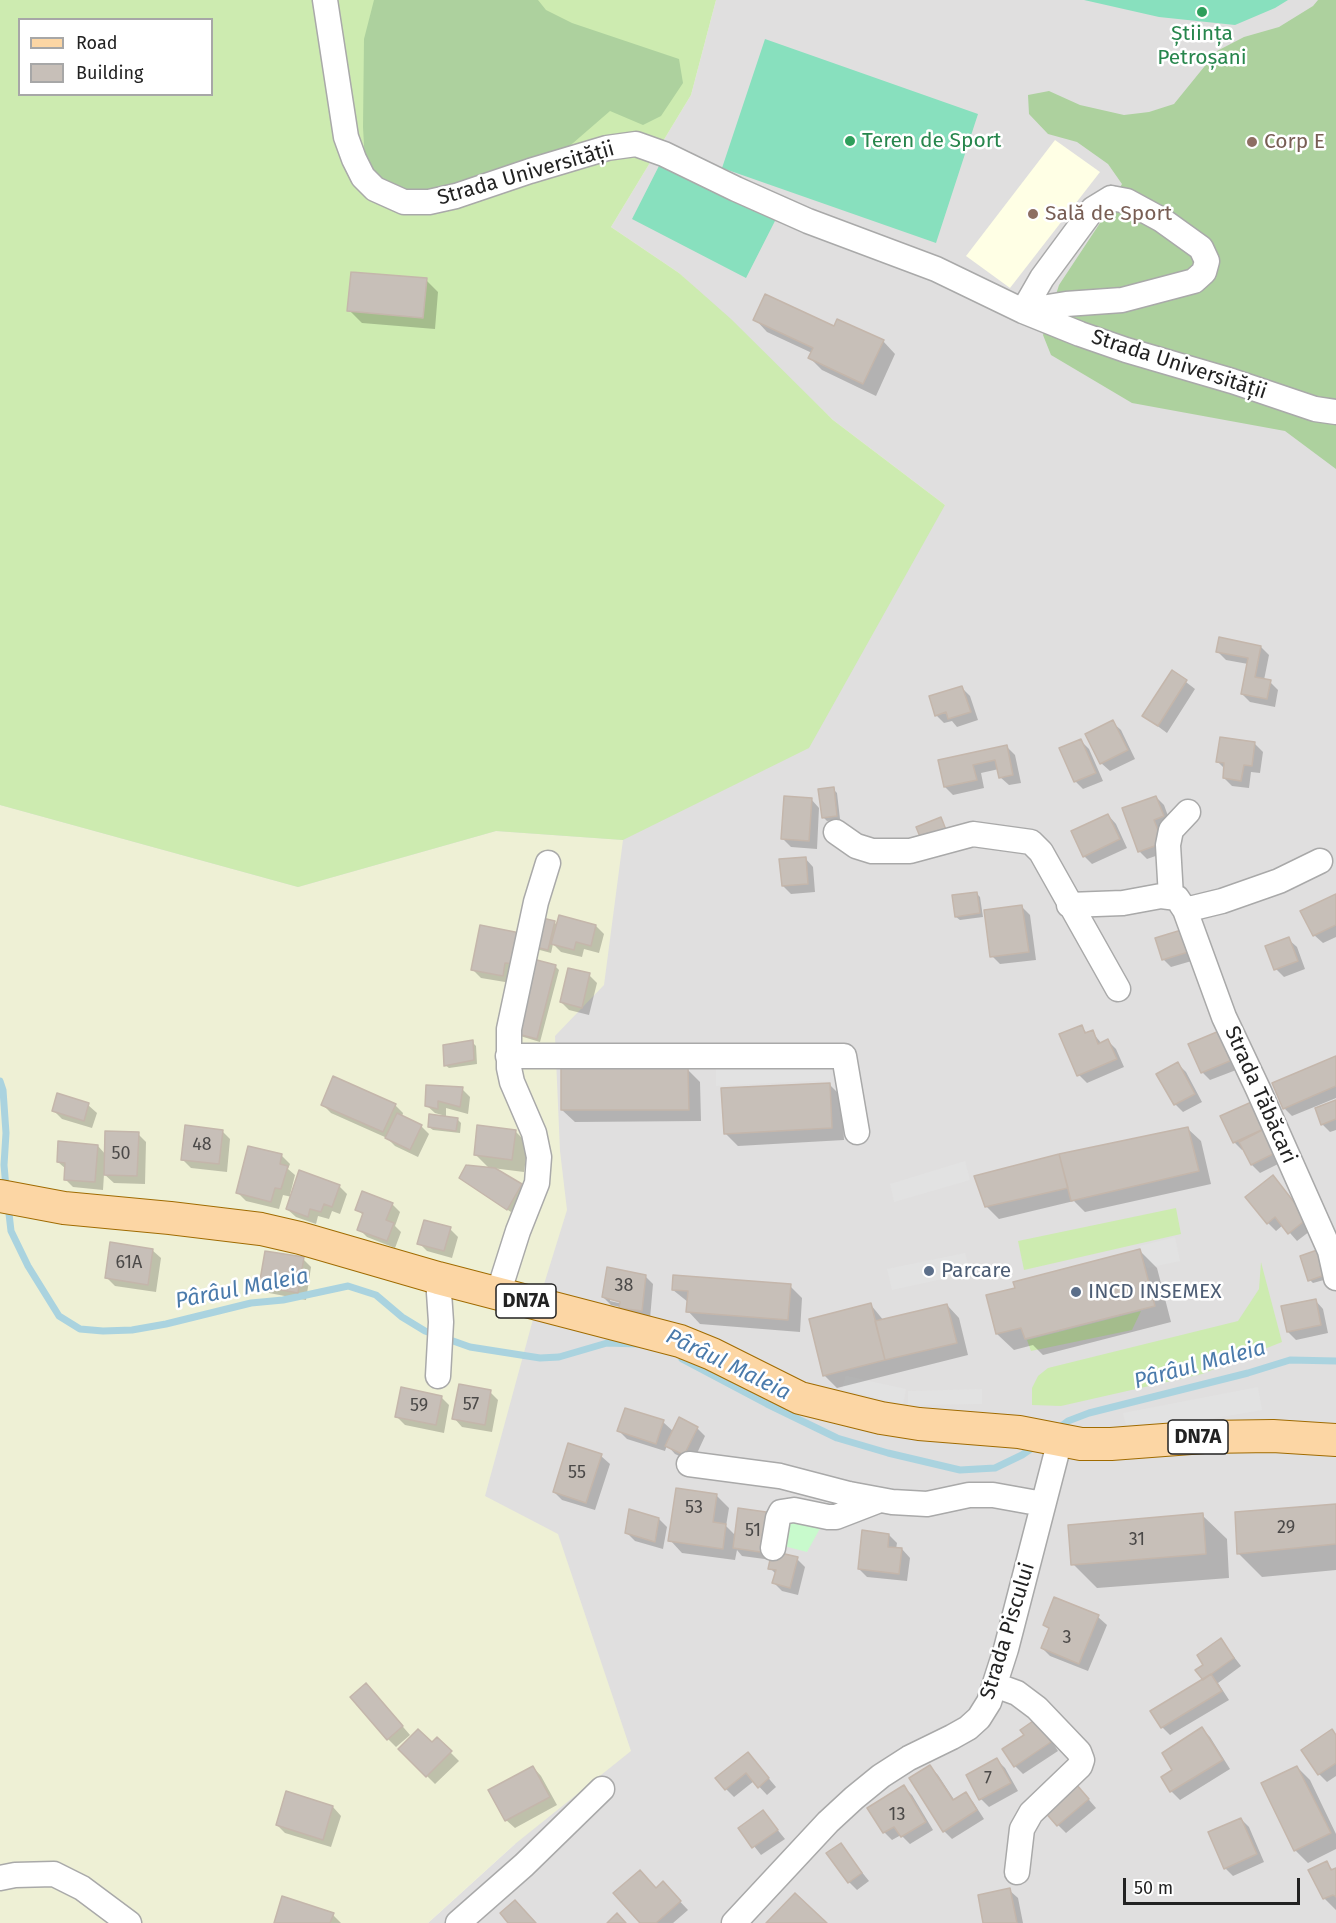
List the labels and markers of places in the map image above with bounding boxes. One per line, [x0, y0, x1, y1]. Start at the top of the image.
marker: Știința Petroșani [1195, 5, 1209, 19]
place label: Știința Petroșani [1157, 21, 1247, 71]
place label: Teren de Sport [862, 128, 1001, 154]
place label: Corp E [1264, 129, 1325, 155]
marker: Teren de Sport [843, 134, 857, 148]
marker: Corp E [1245, 135, 1259, 149]
place label: Sală de Sport [1045, 201, 1172, 227]
marker: Sală de Sport [1026, 207, 1040, 221]
place label: Parcare [941, 1258, 1011, 1284]
marker: Parcare [922, 1264, 936, 1278]
place label: INCD INSEMEX [1088, 1279, 1222, 1305]
marker: INCD INSEMEX [1069, 1285, 1083, 1299]

